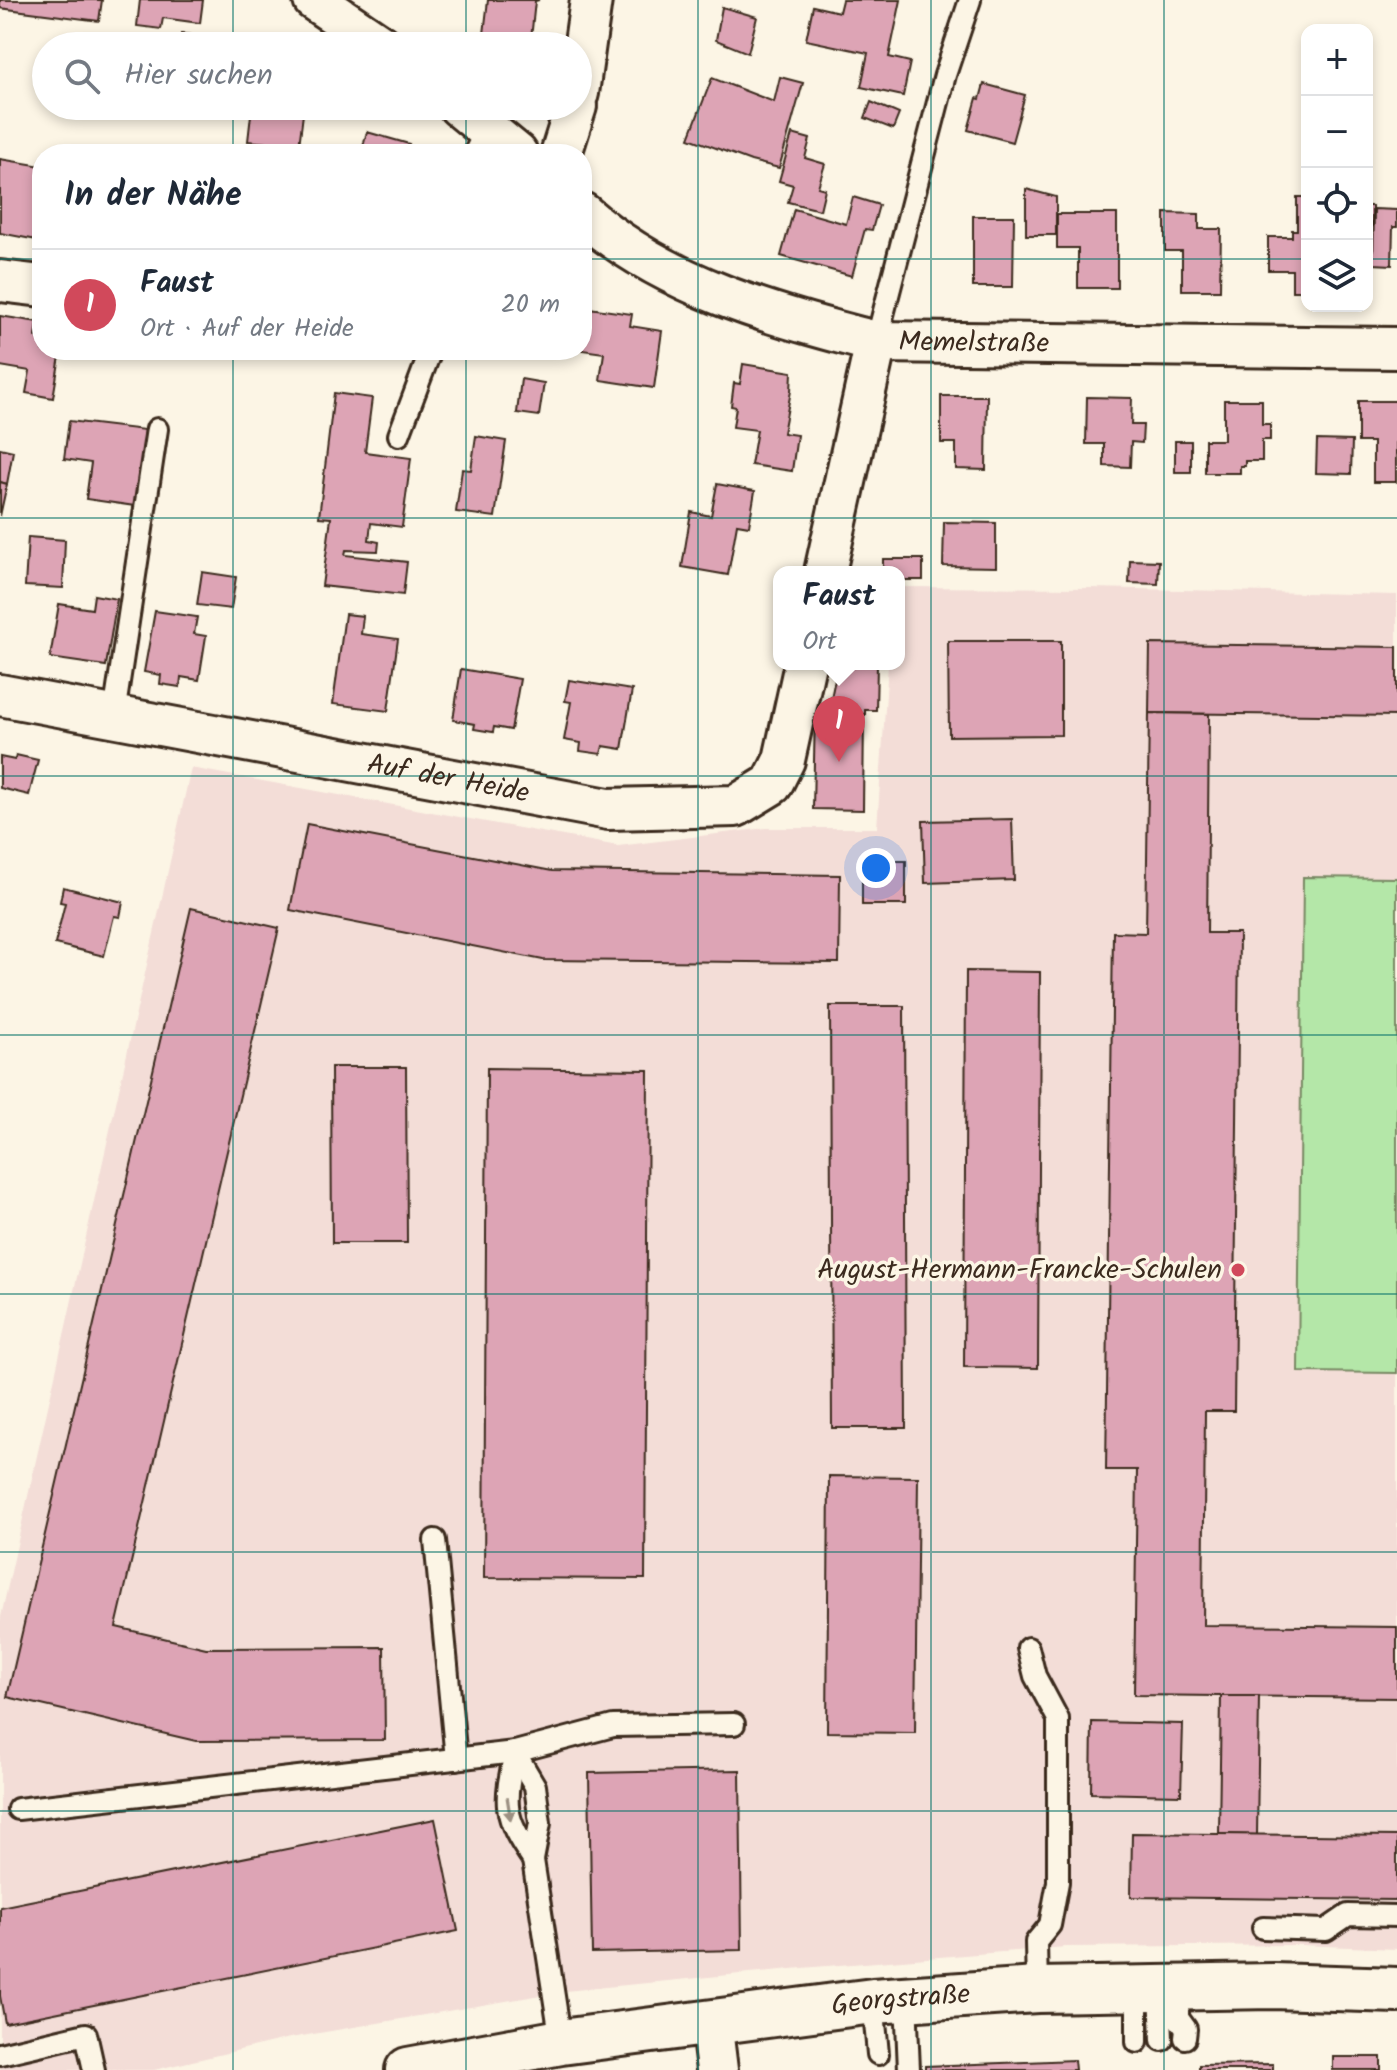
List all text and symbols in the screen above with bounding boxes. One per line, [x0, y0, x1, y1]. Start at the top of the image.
map controls [1301, 24, 1373, 312]
button: + [1301, 24, 1373, 96]
search box [32, 32, 592, 120]
text: Hier suchen [124, 52, 273, 100]
icon: search [60, 54, 104, 98]
button: − [1301, 96, 1373, 168]
button: locate [1301, 168, 1373, 240]
text: In der Nähe [64, 169, 242, 223]
button: layers [1301, 240, 1373, 312]
text: Faust [140, 260, 214, 308]
text: 1 [86, 284, 94, 326]
text: 20 m [501, 284, 560, 326]
text: Ort · Auf der Heide [140, 308, 354, 350]
street label: Memelstraße [898, 320, 1050, 366]
popup [773, 566, 905, 670]
text: Faust [802, 573, 876, 621]
text: Ort [802, 621, 837, 663]
pin: 1 [813, 696, 865, 762]
street label: Auf der Heide [363, 742, 533, 816]
your location [856, 848, 896, 888]
place label: August-Hermann-Francke-Schulen [817, 1248, 1222, 1293]
marker: August-Hermann-Francke-Schulen [1229, 1261, 1247, 1279]
one-way arrow [503, 1796, 515, 1821]
street label: Georgstraße [829, 1972, 972, 2029]

